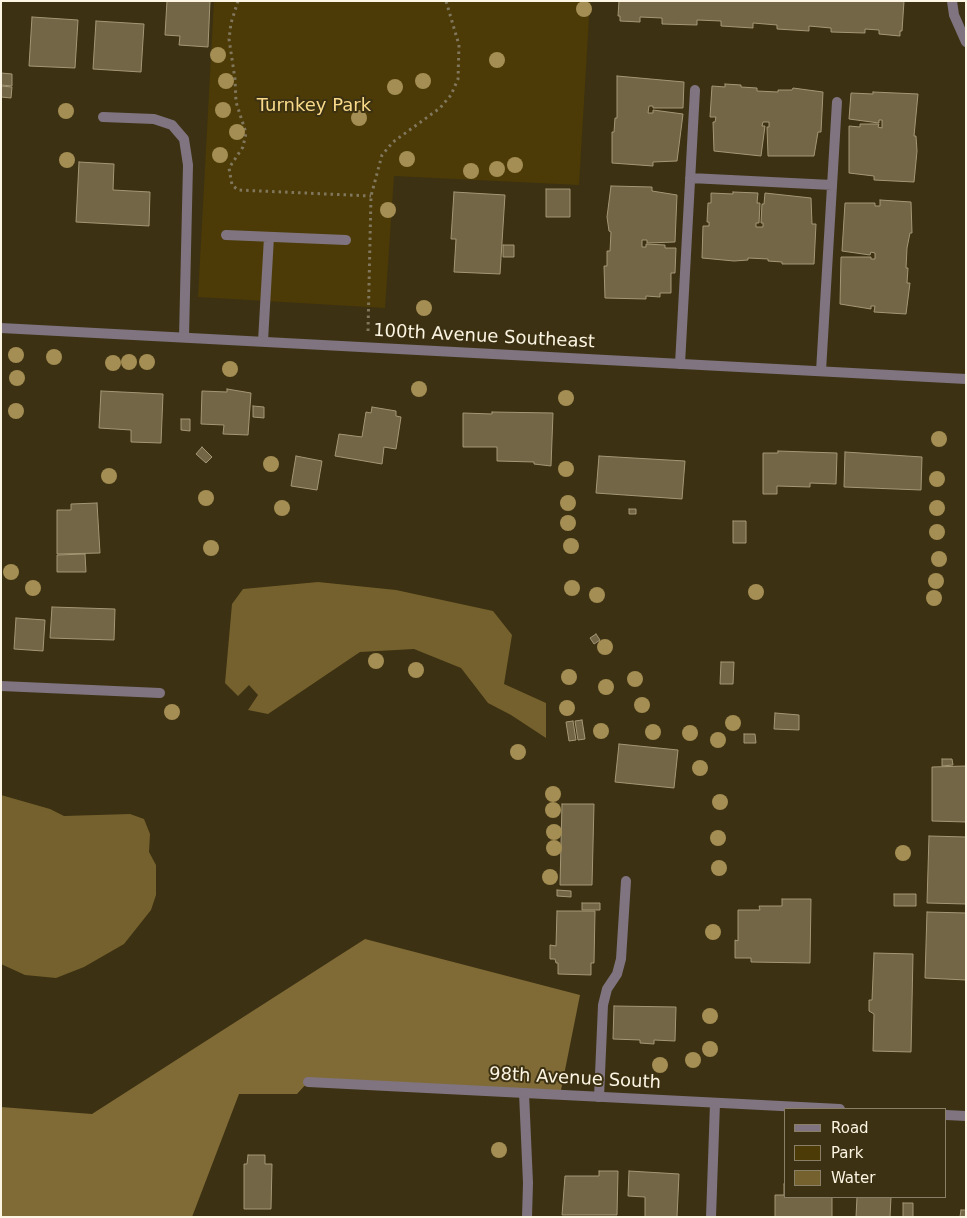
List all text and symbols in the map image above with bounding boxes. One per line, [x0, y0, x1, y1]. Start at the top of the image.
park label: Turnkey Park [257, 95, 371, 117]
street label: 100th Avenue Southeast [373, 320, 595, 354]
street label: 98th Avenue South [489, 1064, 661, 1094]
legend [784, 1108, 947, 1198]
text: Road [831, 1119, 869, 1137]
text: Park [831, 1144, 863, 1162]
text: Water [831, 1169, 875, 1187]

